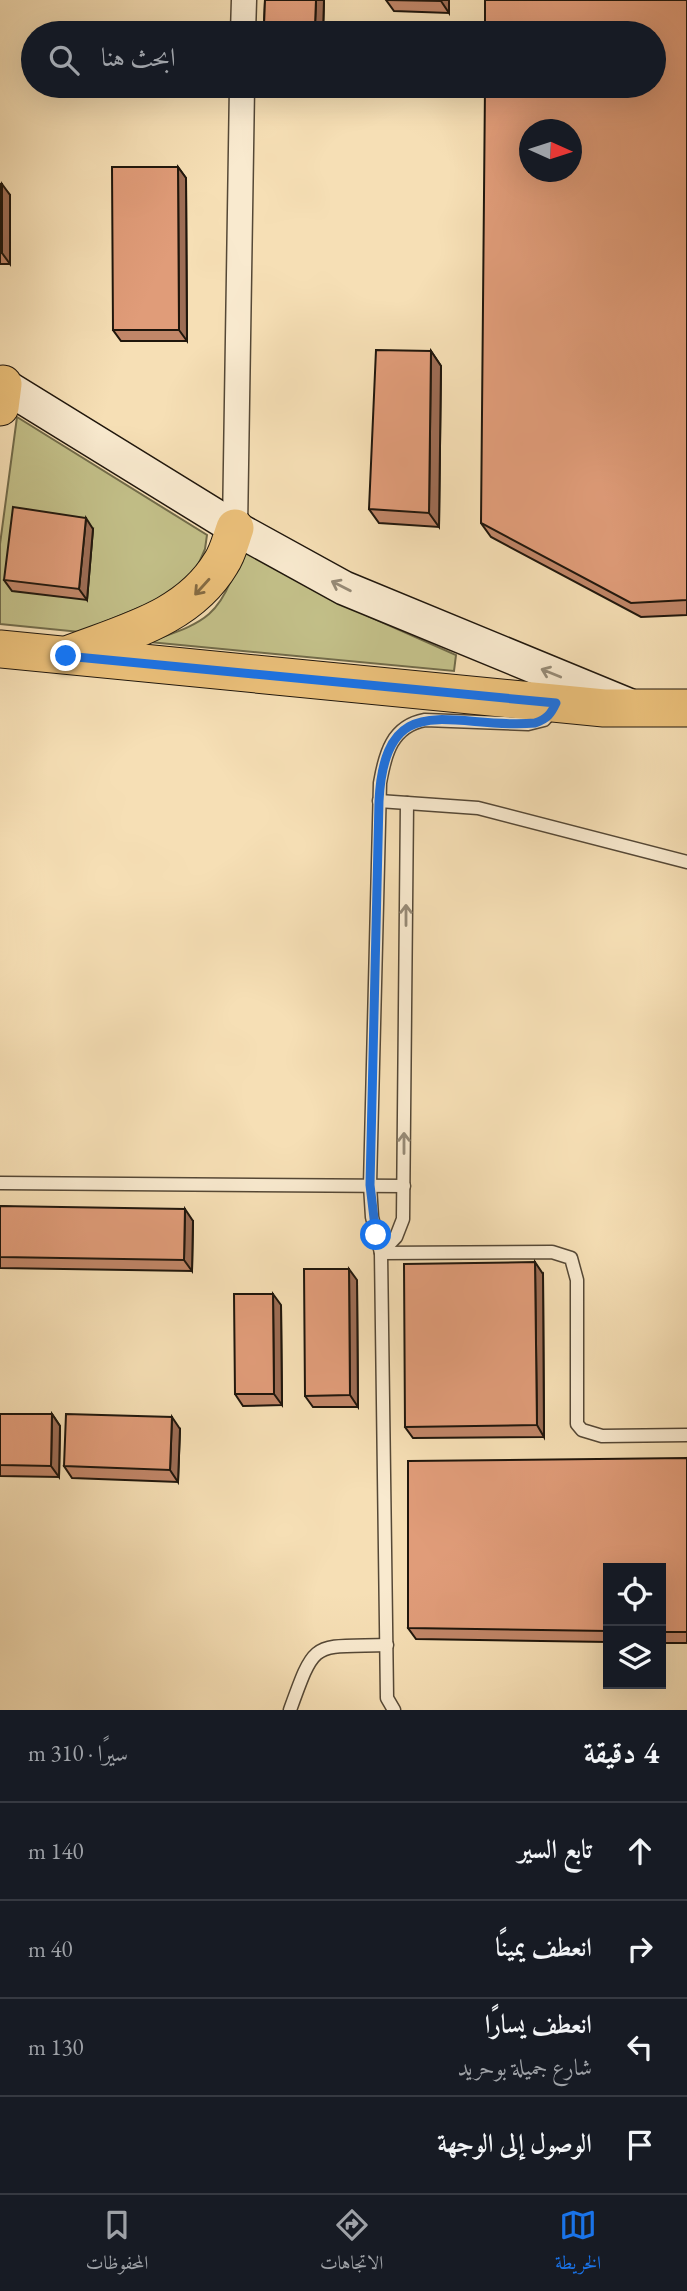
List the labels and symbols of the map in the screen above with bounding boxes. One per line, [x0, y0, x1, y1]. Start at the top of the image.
north arrow [519, 119, 582, 182]
one-way arrow [194, 578, 211, 595]
one-way arrow [331, 578, 352, 592]
route end [50, 640, 81, 671]
one-way arrow [540, 666, 562, 679]
one-way arrow [399, 904, 413, 927]
one-way arrow [397, 1132, 411, 1155]
route start [360, 1219, 391, 1250]

